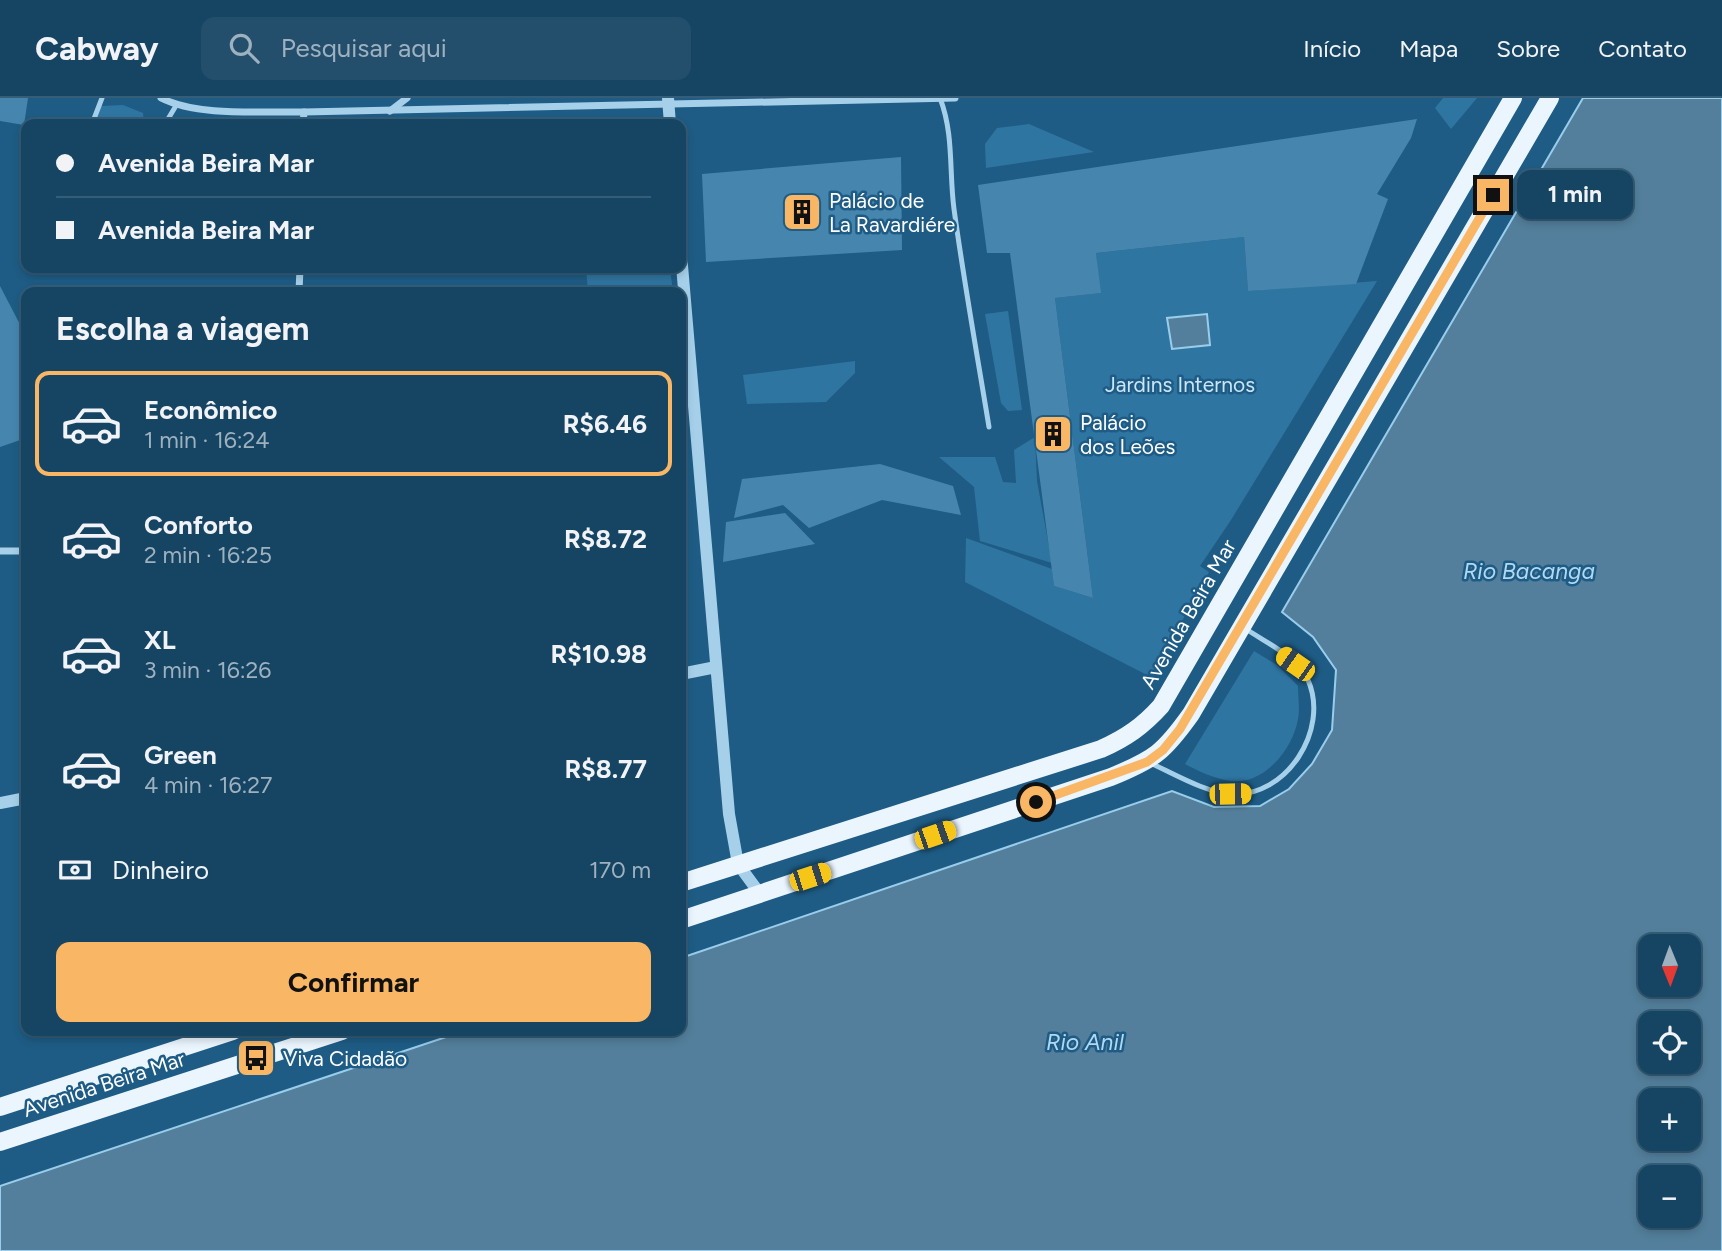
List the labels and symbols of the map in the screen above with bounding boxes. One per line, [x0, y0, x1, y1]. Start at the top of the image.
callout: 1 min [1518, 170, 1633, 220]
route end [1477, 179, 1509, 211]
place label: Palácio de La Ravardiére [829, 188, 955, 237]
building icon: Palácio de La Ravardiére [781, 191, 823, 233]
park label: Jardins Internos [1105, 372, 1255, 397]
place label: Palácio dos Leões [1080, 410, 1175, 459]
building icon: Palácio dos Leões [1032, 413, 1074, 455]
street label: Avenida Beira Mar [1135, 535, 1241, 693]
water label: Rio Bacanga [1463, 557, 1595, 585]
car [1272, 643, 1319, 685]
car [1209, 783, 1252, 805]
route start [1020, 786, 1052, 818]
car [912, 818, 959, 852]
car [787, 861, 834, 893]
north arrow [1638, 934, 1701, 998]
water label: Rio Anil [1046, 1028, 1125, 1056]
bus stop icon: Viva Cidadão [235, 1037, 277, 1079]
street label: Avenida Beira Mar [20, 1046, 188, 1122]
place label: Viva Cidadão [283, 1046, 407, 1071]

